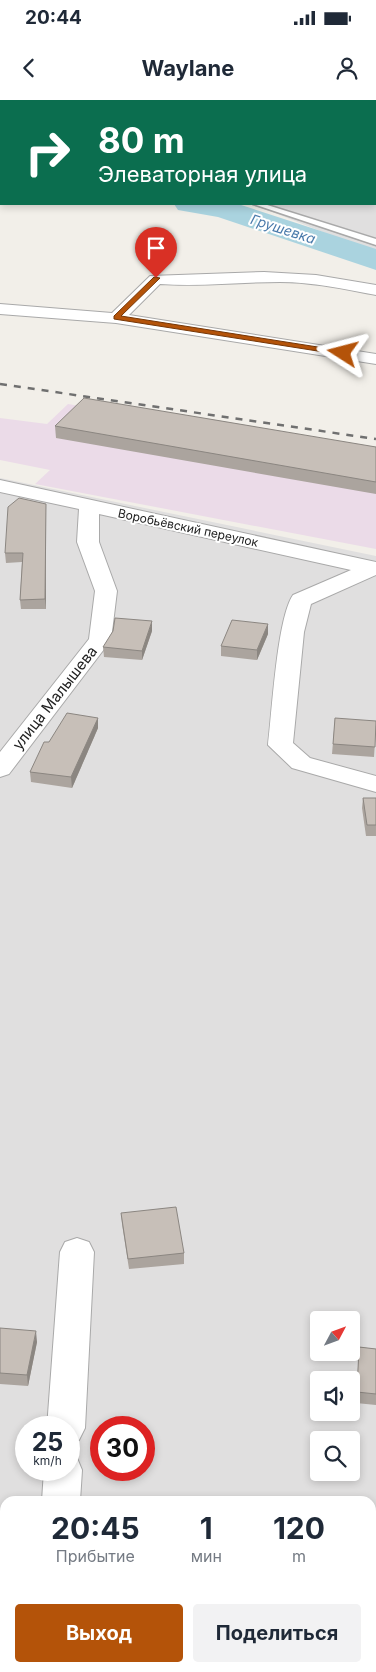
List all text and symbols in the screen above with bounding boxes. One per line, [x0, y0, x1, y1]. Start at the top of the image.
text: 20:44 [25, 6, 82, 29]
icon: back [15, 54, 43, 82]
icon: person [333, 54, 361, 82]
text: Waylane [142, 55, 234, 81]
text: 80 m [98, 119, 185, 161]
icon: right [15, 120, 80, 185]
text: Элеваторная улица [98, 161, 307, 187]
water label: Грушевка [249, 210, 318, 247]
pin [135, 227, 177, 278]
icon: arrive [142, 234, 170, 262]
position arrow [316, 326, 368, 378]
street label: Воробьёвский переулок [117, 505, 260, 550]
street label: улица Малышева [8, 642, 101, 753]
north arrow [310, 1311, 360, 1361]
map controls [310, 1311, 360, 1481]
button: sound [310, 1371, 360, 1421]
speed limit sign: 30 [90, 1416, 155, 1481]
text: 25 [32, 1427, 63, 1457]
button: search [310, 1431, 360, 1481]
text: km/h [33, 1453, 62, 1468]
text: 20:45 [51, 1510, 140, 1546]
text: 1 [200, 1510, 213, 1546]
text: 120 [273, 1510, 325, 1546]
text: Прибытие [56, 1546, 135, 1566]
text: мин [191, 1546, 222, 1566]
text: m [292, 1546, 306, 1566]
button: Выход [15, 1604, 183, 1662]
button: Поделиться [193, 1604, 361, 1662]

